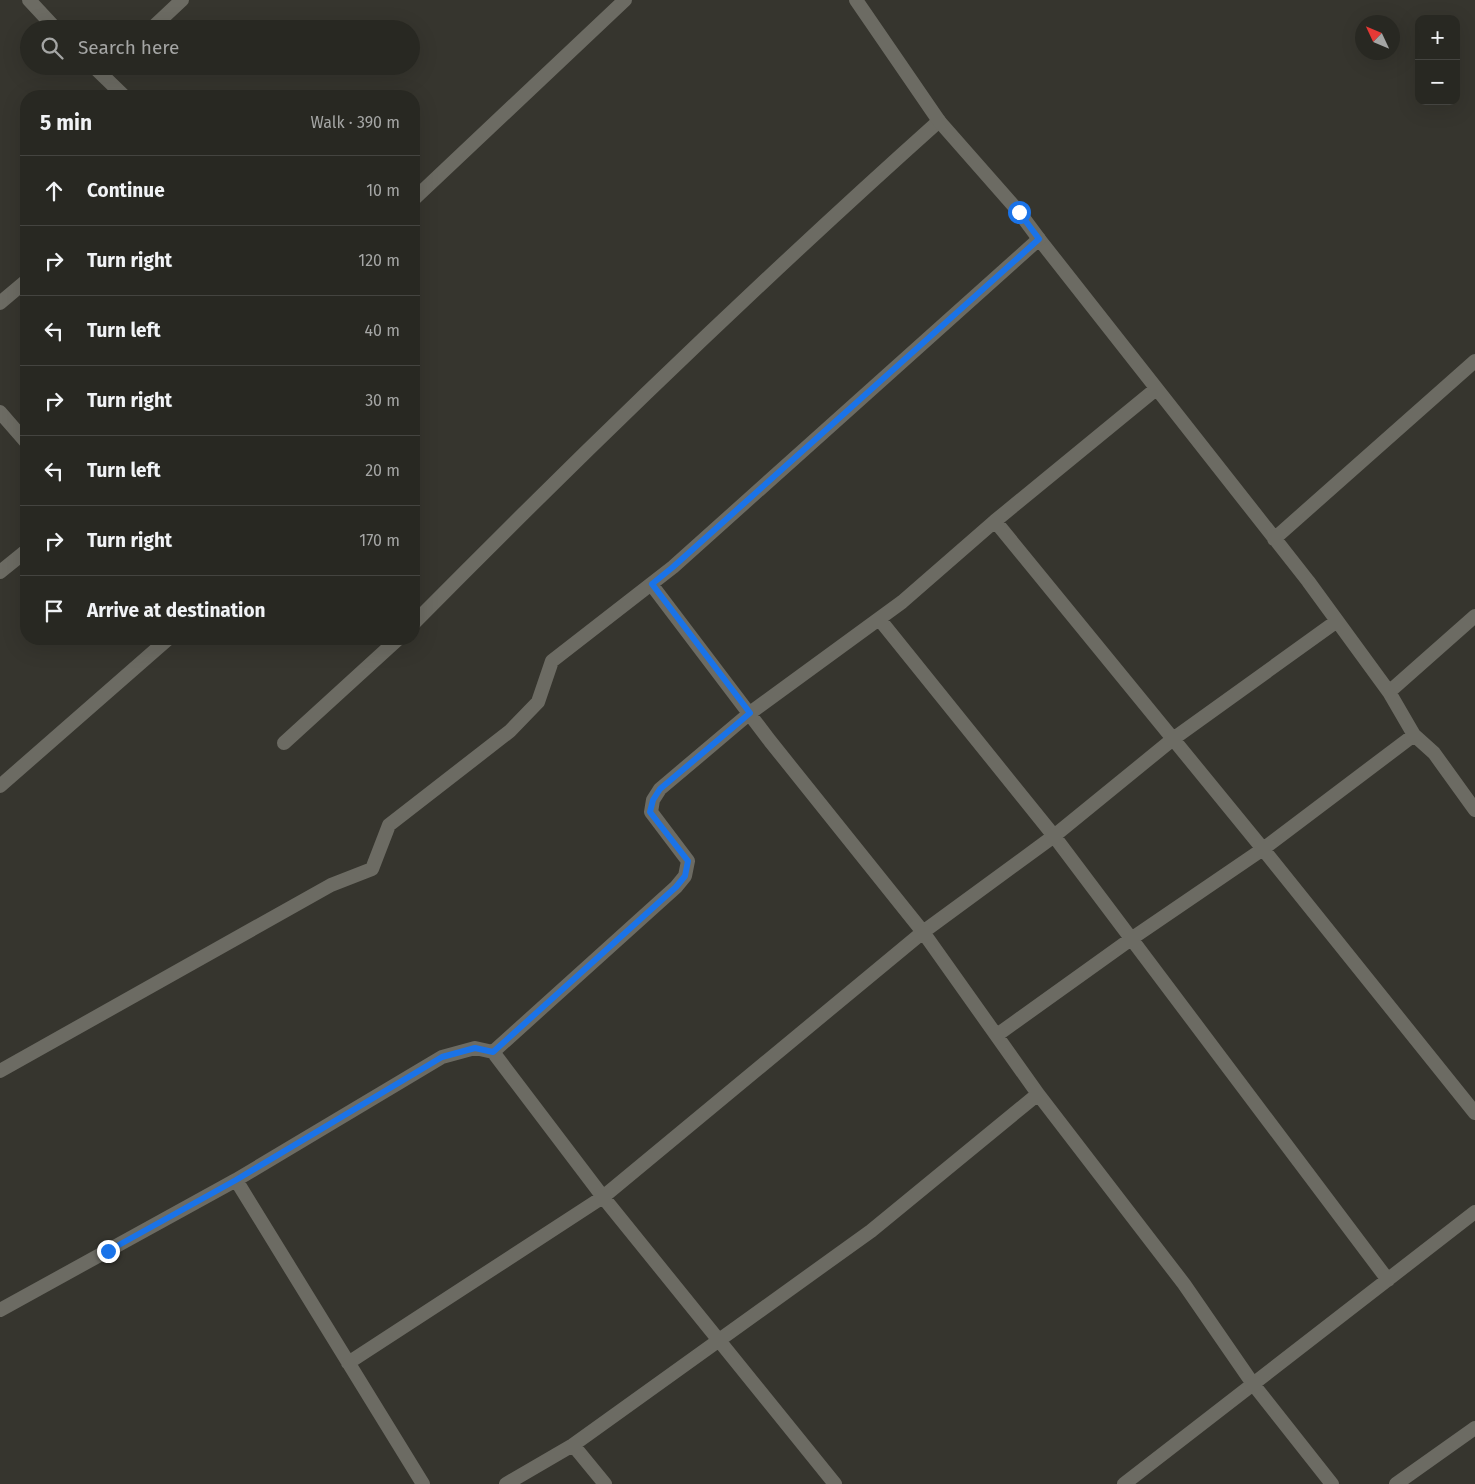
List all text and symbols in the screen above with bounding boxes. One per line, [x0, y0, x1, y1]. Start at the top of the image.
north arrow [1355, 15, 1400, 60]
map controls [1415, 15, 1460, 105]
button: + [1415, 15, 1460, 60]
search box [20, 20, 420, 75]
icon: search [38, 34, 66, 62]
text: Search here [78, 36, 179, 59]
button: − [1415, 60, 1460, 105]
text: 5 min [40, 110, 92, 136]
text: Walk · 390 m [310, 113, 400, 132]
icon: ahead [40, 177, 68, 205]
text: Continue [87, 179, 165, 202]
text: 10 m [366, 181, 400, 200]
route start [1008, 201, 1031, 224]
icon: right [40, 247, 68, 275]
text: Turn right [87, 249, 172, 272]
text: 120 m [358, 251, 400, 270]
icon: left [40, 317, 68, 345]
text: Turn left [87, 319, 161, 342]
text: 40 m [365, 321, 400, 340]
icon: right [40, 387, 68, 415]
text: Turn right [87, 389, 172, 412]
text: 30 m [365, 391, 400, 410]
icon: left [40, 457, 68, 485]
text: Turn left [87, 459, 161, 482]
text: 20 m [365, 461, 400, 480]
icon: right [40, 527, 68, 555]
text: Turn right [87, 529, 172, 552]
text: 170 m [359, 531, 400, 550]
icon: arrive [40, 597, 68, 625]
text: Arrive at destination [87, 599, 266, 622]
route end [97, 1240, 120, 1263]

